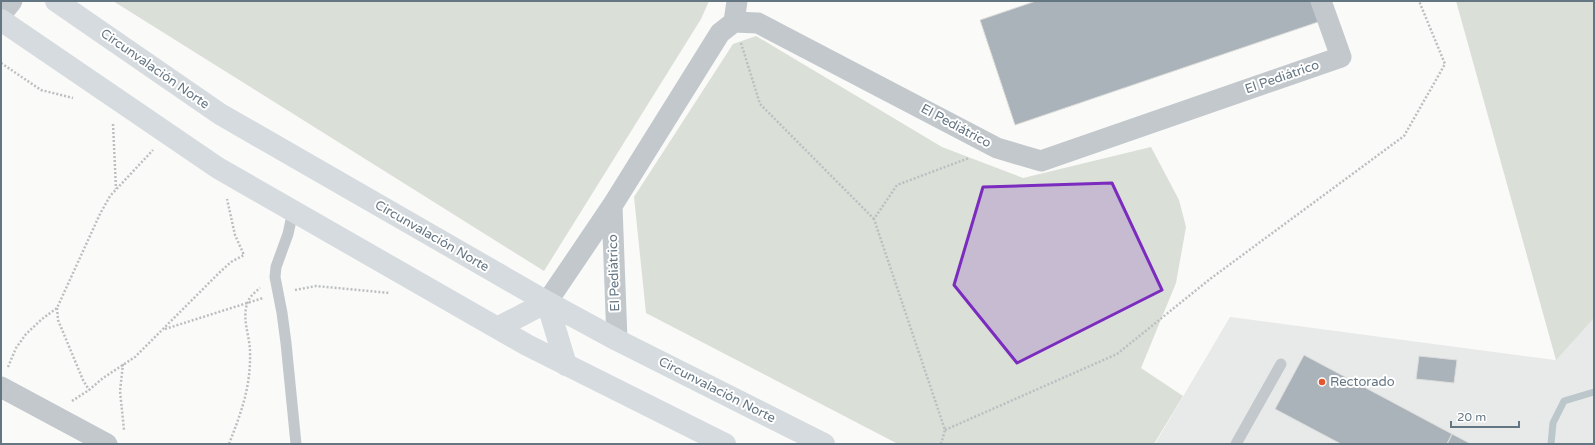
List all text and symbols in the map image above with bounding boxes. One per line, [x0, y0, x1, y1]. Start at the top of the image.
street label: Circunvalación Norte [98, 25, 212, 113]
street label: El Pediátrico [1243, 57, 1321, 97]
street label: El Pediátrico [918, 101, 994, 151]
street label: Circunvalación Norte [372, 197, 492, 275]
street label: El Pediátrico [605, 234, 623, 312]
street label: Circunvalación Norte [656, 354, 778, 426]
place label: Rectorado [1330, 374, 1395, 390]
marker: Rectorado [1317, 377, 1327, 387]
scale bar [1451, 403, 1519, 429]
text: 20 m [1457, 410, 1486, 424]

